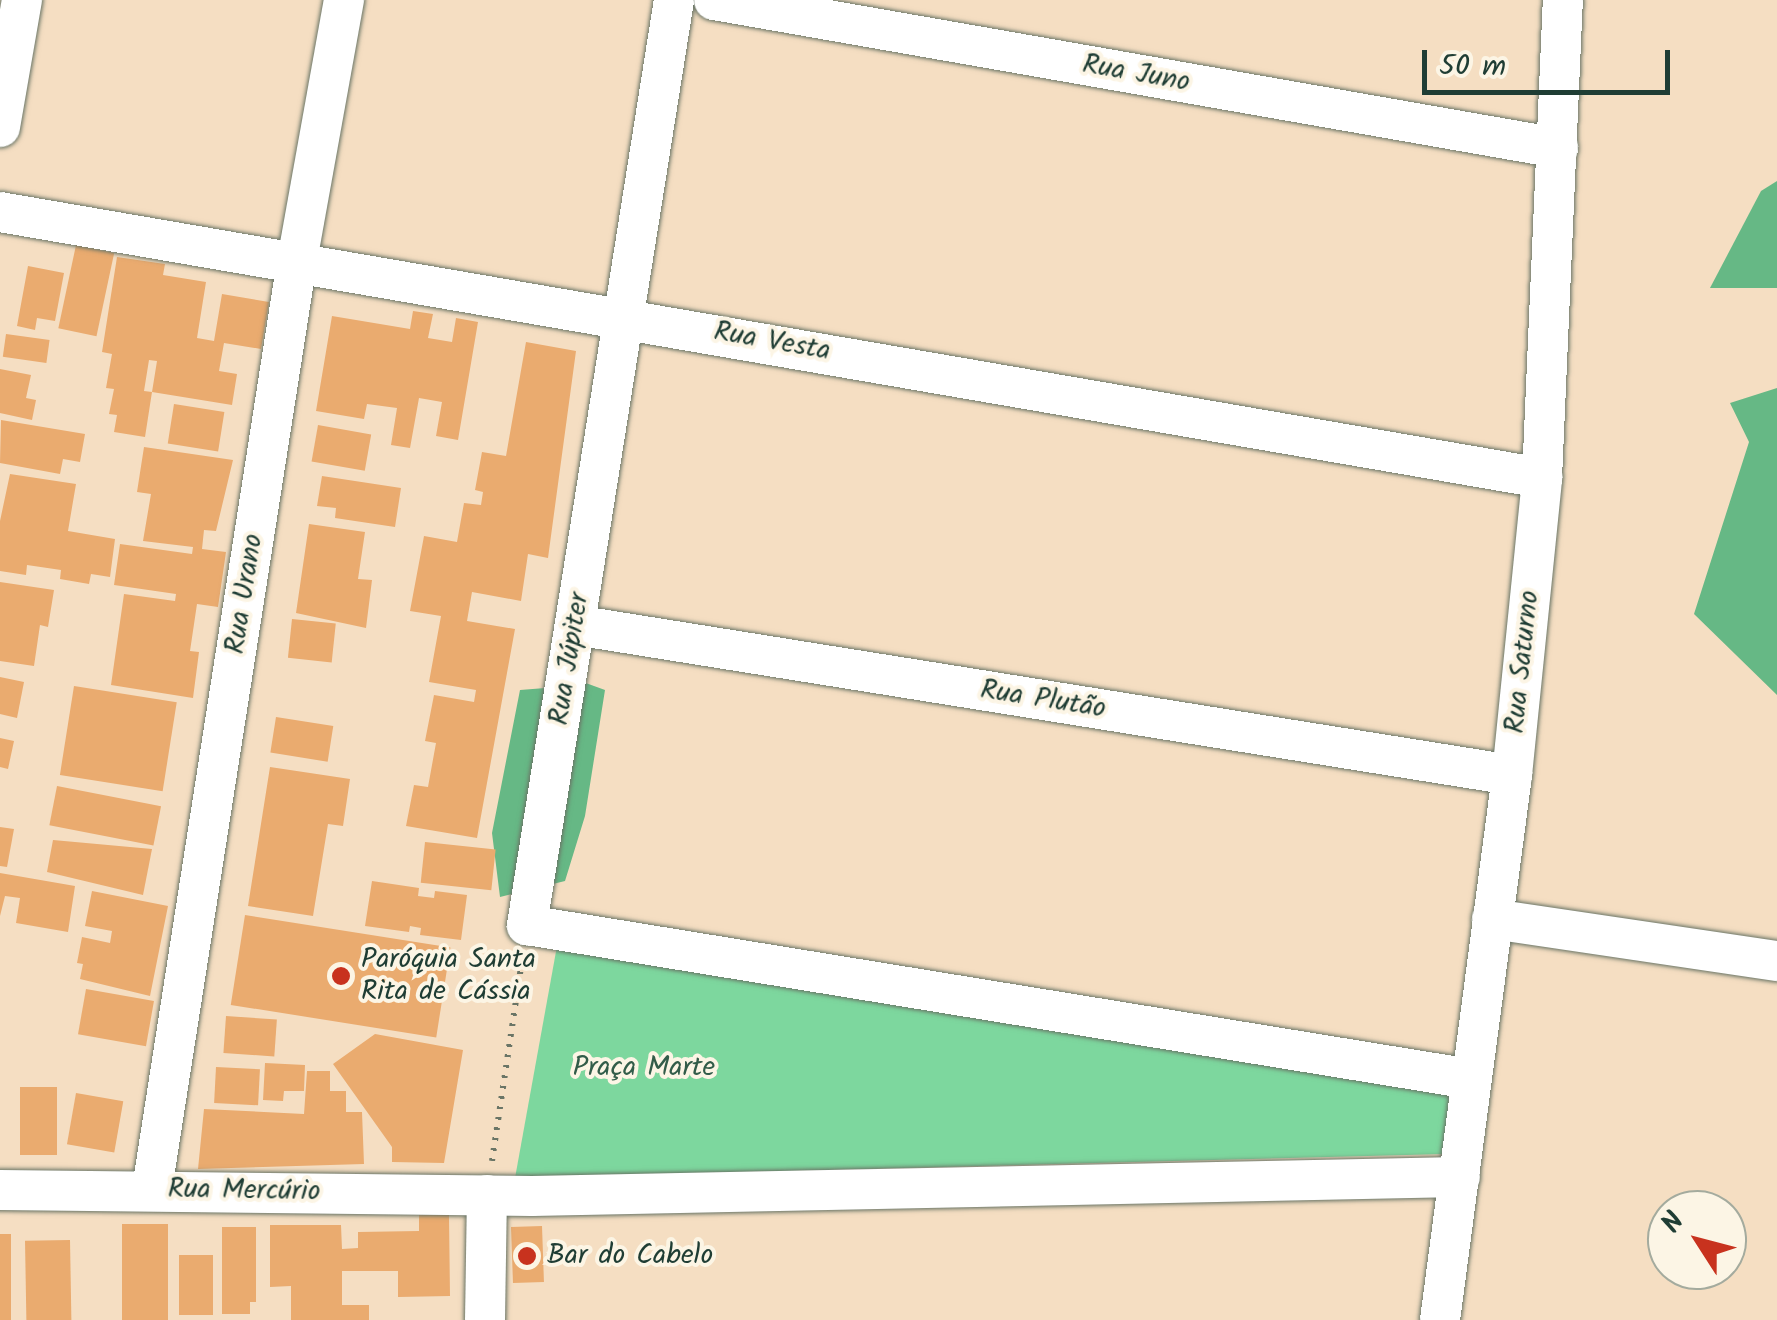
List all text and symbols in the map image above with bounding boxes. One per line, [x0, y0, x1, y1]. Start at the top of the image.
scale bar [1427, 30, 1674, 92]
text: 50 m [1439, 43, 1506, 91]
street label: Rua Juno [1080, 48, 1192, 100]
street label: Rua Vesta [711, 315, 833, 369]
street label: Rua Urano [219, 532, 271, 656]
street label: Rua Saturno [1499, 589, 1547, 735]
street label: Rua Júpiter [543, 590, 597, 728]
street label: Rua Plutão [978, 674, 1108, 726]
place label: Paróquia Santa Rita de Cássia [361, 943, 536, 1009]
marker: Paróquia Santa Rita de Cássia [330, 965, 352, 987]
park label: Praça Marte [573, 1051, 715, 1085]
street label: Rua Mercúrio [167, 1173, 321, 1209]
north arrow [1647, 1190, 1747, 1290]
text: N [1651, 1203, 1697, 1244]
place label: Bar do Cabelo [547, 1239, 713, 1273]
marker: Bar do Cabelo [516, 1245, 538, 1267]

